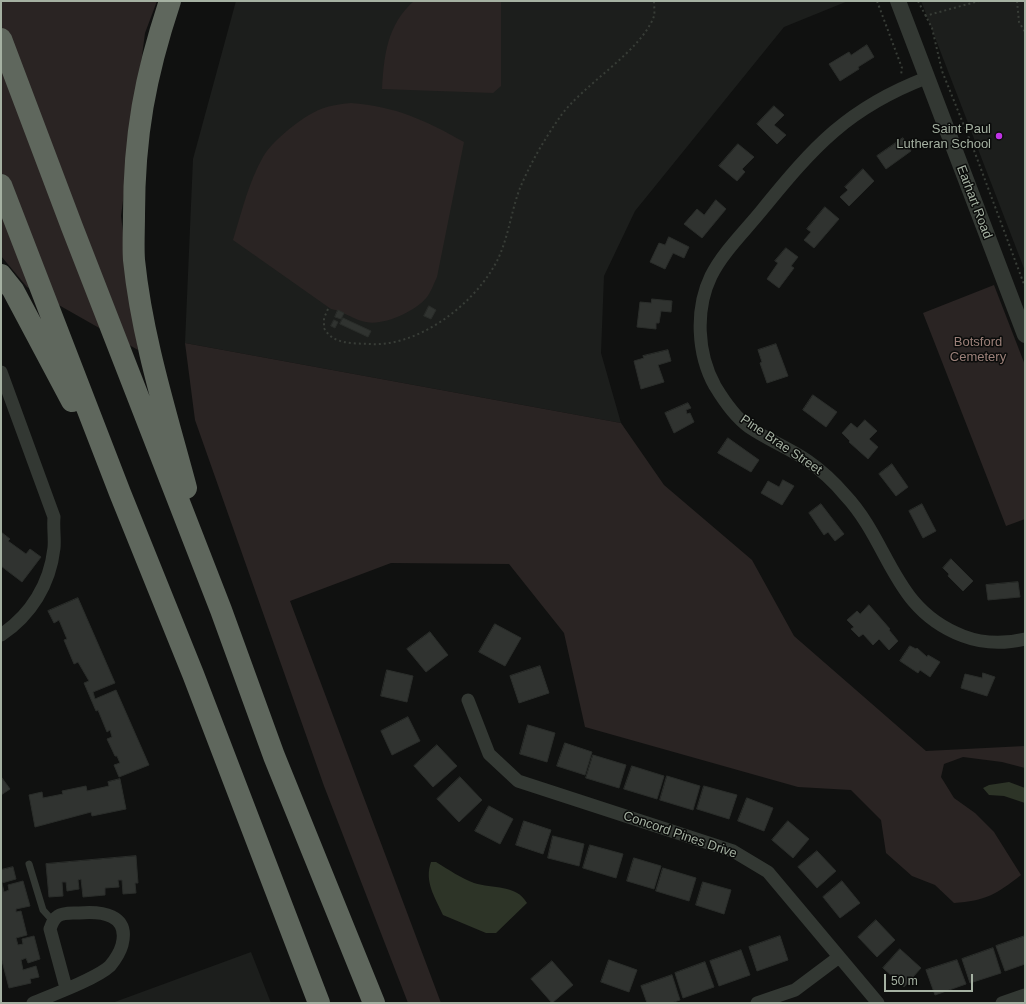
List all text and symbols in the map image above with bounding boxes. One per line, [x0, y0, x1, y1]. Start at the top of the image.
place label: Saint Paul Lutheran School [896, 121, 991, 152]
marker: Saint Paul Lutheran School [994, 131, 1004, 141]
street label: Earhart Road [953, 163, 995, 241]
park label: Botsford Cemetery [950, 334, 1006, 365]
street label: Pine Brae Street [737, 412, 825, 478]
street label: Concord Pines Drive [621, 808, 739, 862]
scale bar [886, 966, 975, 992]
text: 50 m [891, 974, 918, 988]

